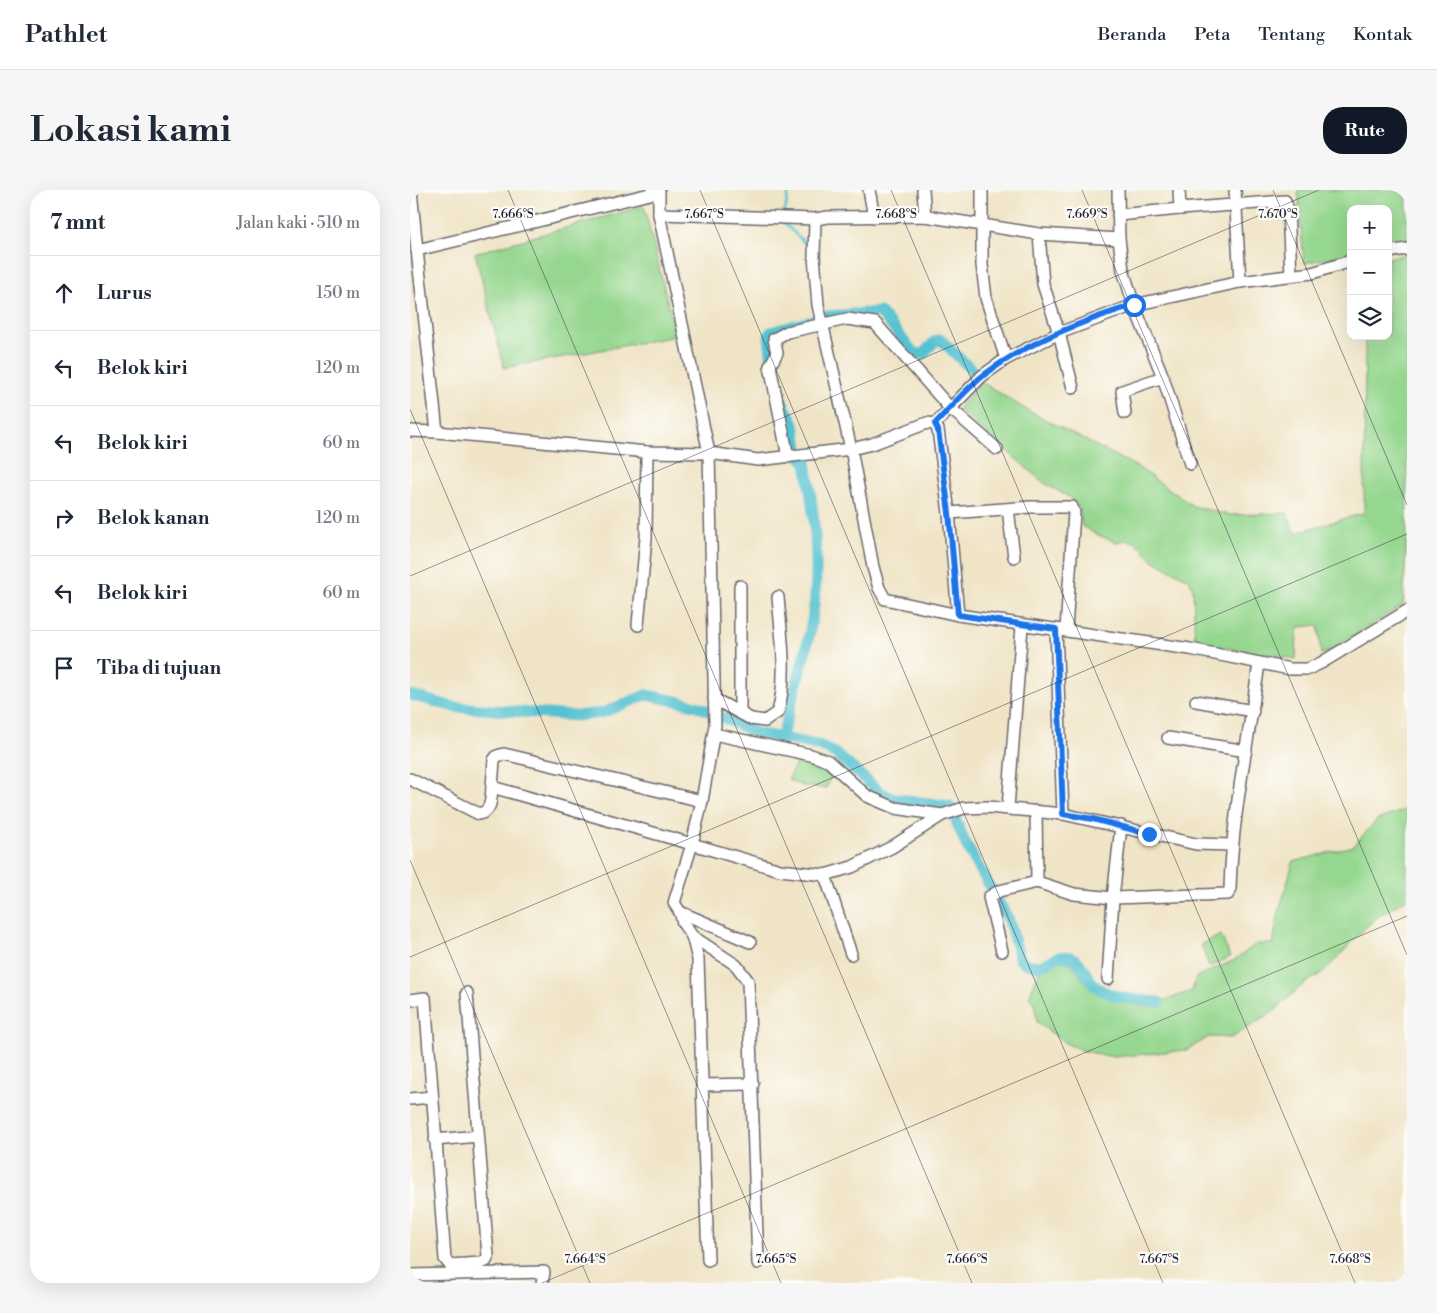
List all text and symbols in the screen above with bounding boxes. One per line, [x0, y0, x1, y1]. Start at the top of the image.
text: Pathlet [25, 20, 107, 50]
text: Beranda [1098, 23, 1166, 46]
text: Peta [1194, 23, 1230, 46]
text: Tentang [1258, 23, 1325, 46]
text: Kontak [1353, 23, 1412, 46]
button: Rute [1323, 107, 1407, 154]
text: Lokasi kami [30, 109, 231, 152]
map controls [1347, 205, 1392, 340]
button: + [1347, 205, 1392, 250]
text: 7.666°S [492, 207, 534, 222]
text: 7.667°S [684, 207, 724, 222]
text: 7.668°S [875, 207, 917, 222]
text: 7.669°S [1066, 207, 1108, 222]
text: 7.670°S [1258, 207, 1298, 222]
text: 7 mnt [50, 210, 105, 236]
text: Jalan kaki · 510 m [236, 213, 360, 233]
button: − [1347, 250, 1392, 295]
icon: ahead [50, 279, 78, 307]
text: Lurus [97, 281, 152, 305]
text: 150 m [316, 283, 360, 303]
route start [1123, 294, 1146, 317]
button: layers [1347, 295, 1392, 340]
icon: left [50, 354, 78, 382]
text: Belok kiri [97, 356, 187, 380]
text: 120 m [316, 358, 360, 378]
icon: left [50, 429, 78, 457]
text: Belok kiri [97, 431, 187, 455]
text: 60 m [322, 433, 360, 453]
icon: right [50, 504, 78, 532]
text: Belok kanan [97, 506, 210, 530]
text: 120 m [316, 508, 360, 528]
icon: left [50, 579, 78, 607]
text: Belok kiri [97, 581, 187, 605]
text: 60 m [322, 583, 360, 603]
icon: arrive [50, 654, 78, 682]
text: Tiba di tujuan [97, 656, 221, 680]
route end [1138, 823, 1161, 846]
text: 7.664°S [564, 1252, 606, 1267]
text: 7.665°S [756, 1252, 797, 1267]
text: 7.666°S [946, 1252, 988, 1267]
text: 7.667°S [1139, 1252, 1179, 1267]
text: 7.668°S [1329, 1252, 1371, 1267]

